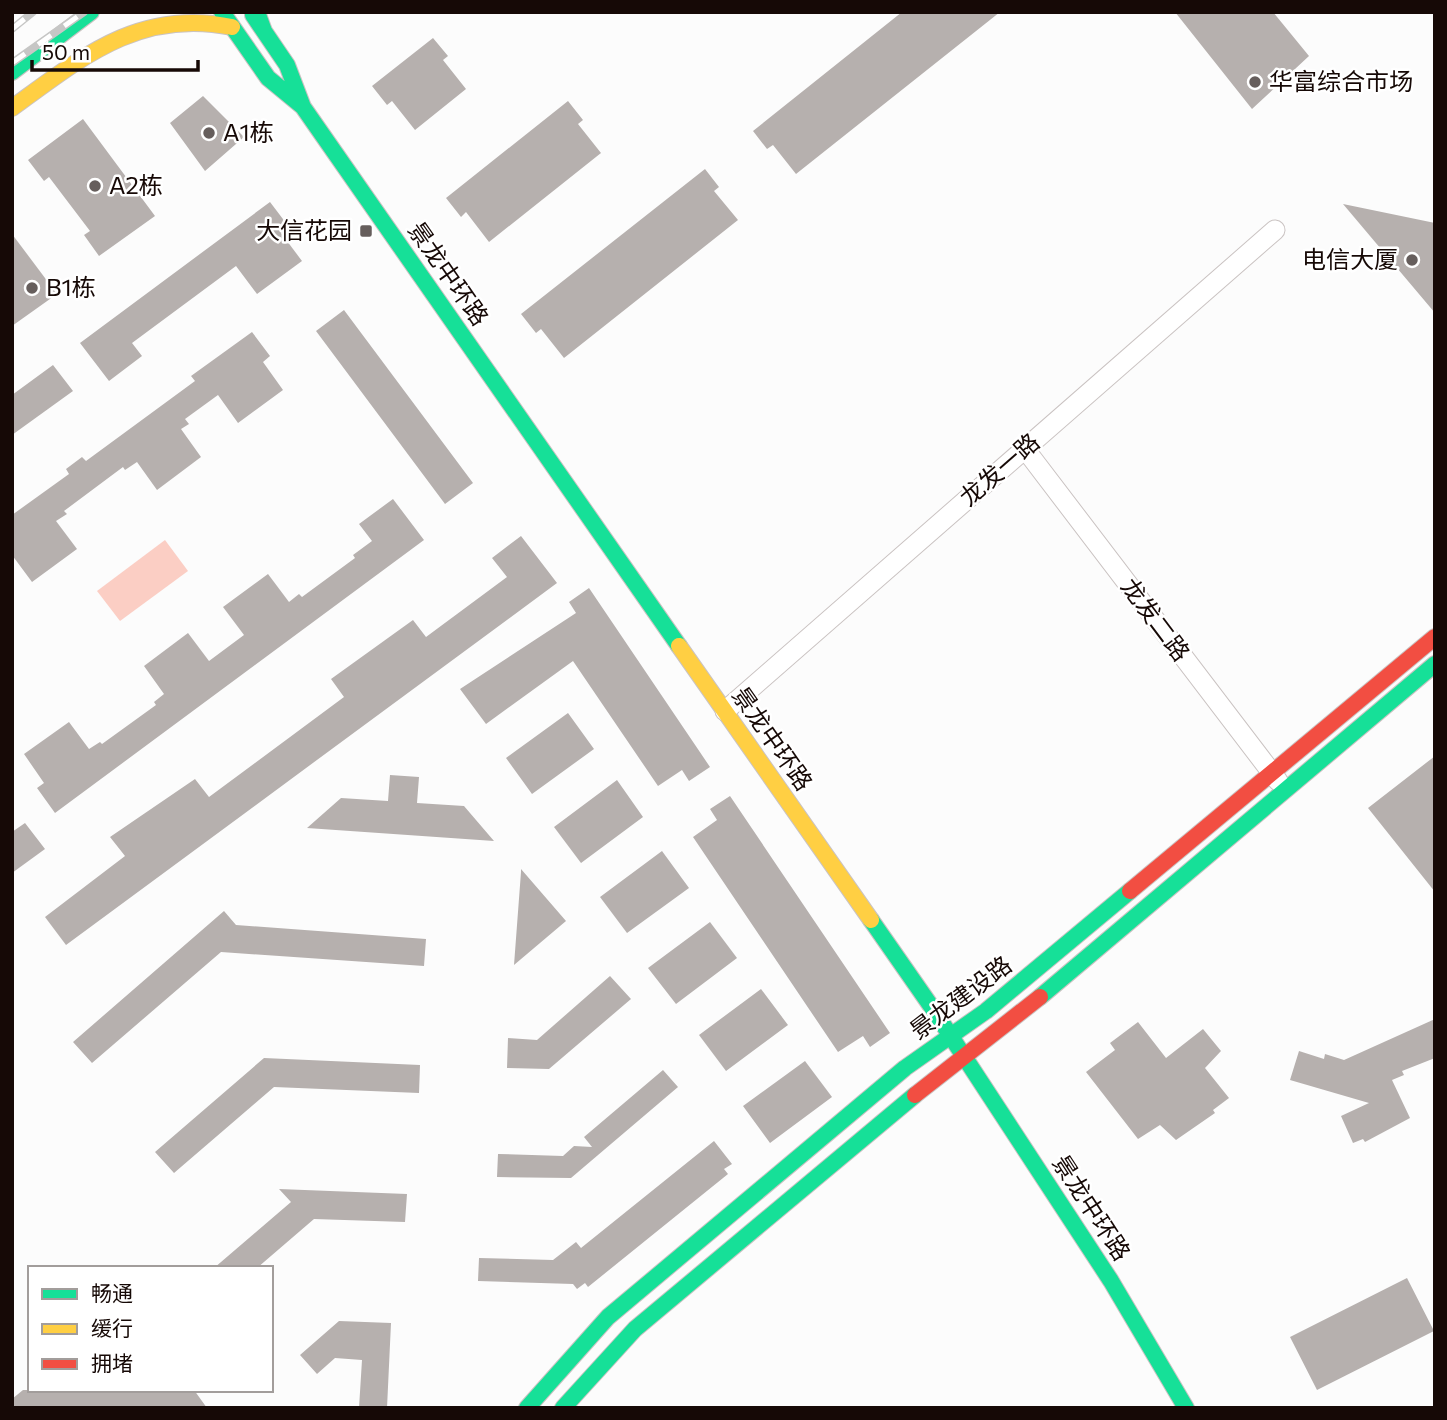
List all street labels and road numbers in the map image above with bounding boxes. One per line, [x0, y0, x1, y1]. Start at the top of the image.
street label: 景龙中环路 [403, 216, 496, 331]
street label: 龙发一路 [953, 426, 1045, 511]
street label: 龙发二路 [1116, 572, 1197, 666]
street label: 景龙中环路 [727, 681, 820, 796]
street label: 景龙建设路 [903, 949, 1017, 1044]
street label: 景龙中环路 [1047, 1149, 1137, 1265]

